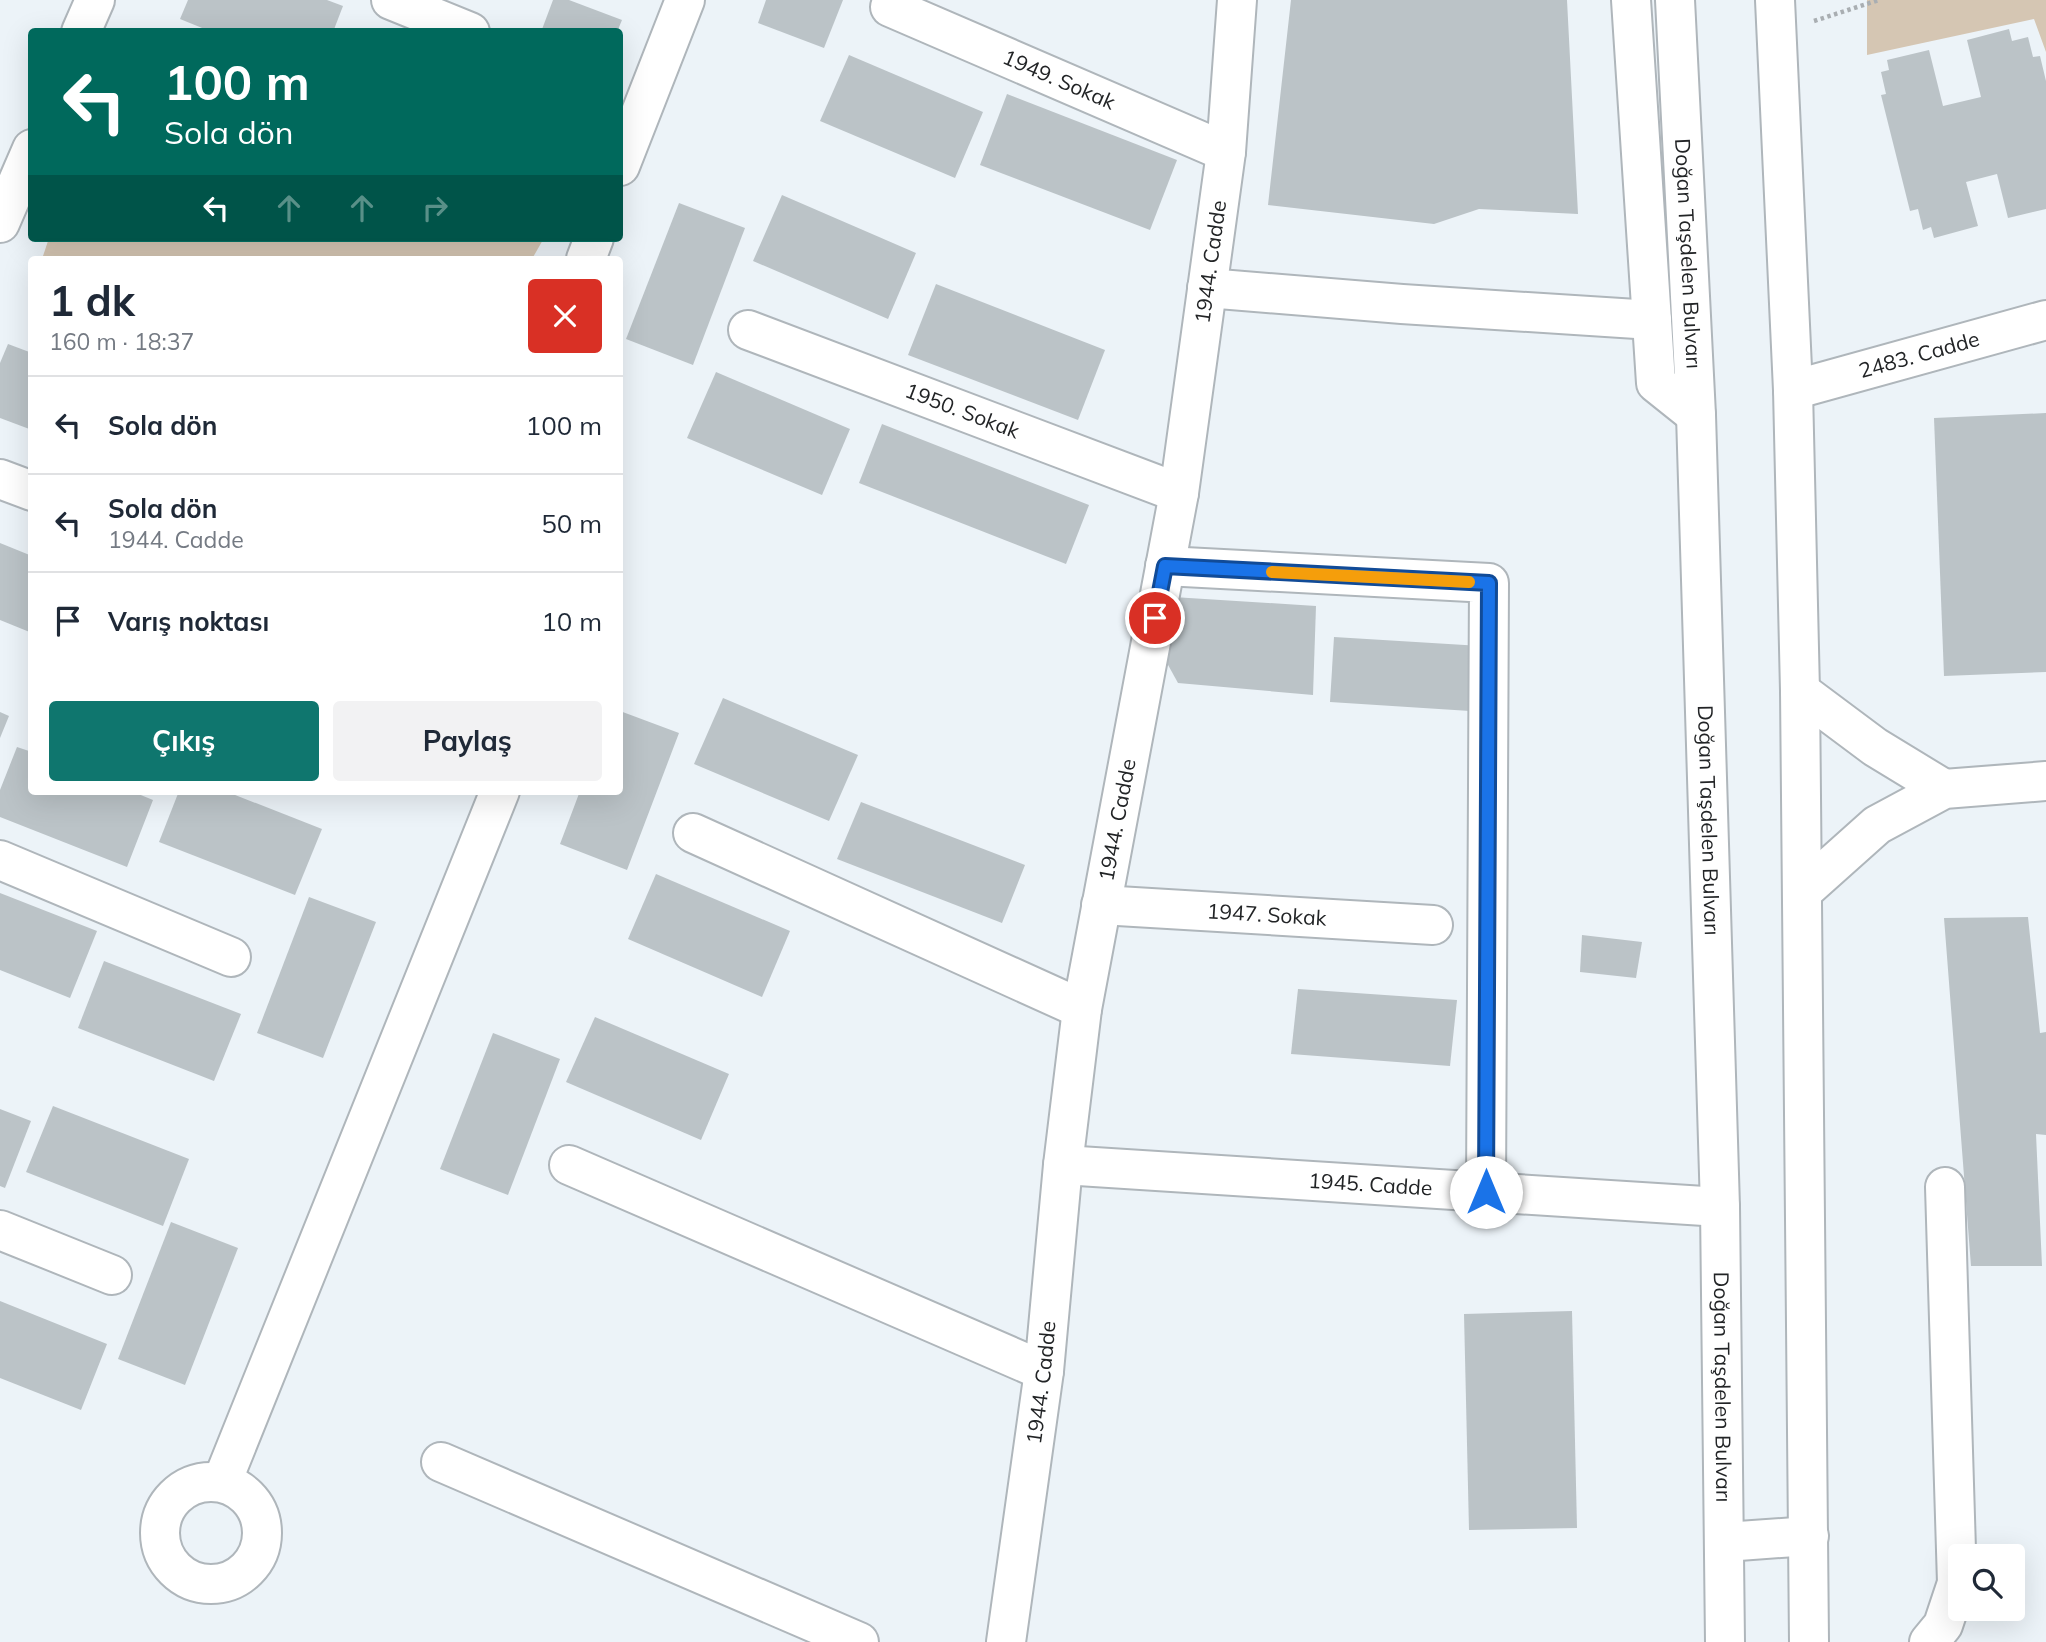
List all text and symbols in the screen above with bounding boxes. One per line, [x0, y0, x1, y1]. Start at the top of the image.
street label: 1949. Sokak [999, 43, 1120, 115]
text: 100 m [164, 51, 310, 112]
icon: left [49, 56, 140, 147]
text: Sola dön [164, 112, 294, 152]
street label: Doğan Taşdelen Bulvarı [1670, 138, 1708, 370]
icon: left [197, 189, 235, 227]
icon: ahead [270, 189, 308, 227]
icon: ahead [343, 189, 381, 227]
icon: right [416, 189, 454, 227]
street label: 1944. Cadde [1189, 199, 1231, 325]
text: 1 dk [49, 274, 135, 327]
button: close [528, 279, 602, 353]
street label: 2483. Cadde [1856, 325, 1982, 383]
text: 160 m · 18:37 [49, 327, 194, 356]
street label: 1950. Sokak [902, 377, 1023, 444]
icon: left [49, 406, 87, 444]
text: Sola dön [108, 409, 217, 442]
text: 100 m [526, 409, 602, 442]
text: Sola dön [108, 492, 217, 525]
icon: left [49, 504, 87, 542]
text: 50 m [541, 507, 602, 540]
text: 1944. Cadde [108, 525, 244, 554]
pin [1125, 588, 1185, 648]
icon: arrive [1136, 599, 1174, 637]
icon: arrive [49, 602, 87, 640]
text: Varış noktası [108, 605, 269, 638]
text: 10 m [541, 605, 602, 638]
button: Çıkış [49, 701, 319, 781]
button: Paylaş [333, 701, 602, 781]
street label: Doğan Taşdelen Bulvarı [1693, 705, 1726, 936]
street label: 1944. Cadde [1092, 756, 1141, 883]
street label: 1947. Sokak [1206, 897, 1328, 931]
position arrow [1449, 1155, 1523, 1229]
street label: 1945. Cadde [1308, 1167, 1433, 1201]
street label: Doğan Taşdelen Bulvarı [1709, 1272, 1737, 1503]
street label: 1944. Cadde [1020, 1320, 1061, 1446]
map controls [1948, 1544, 2025, 1621]
button: search [1948, 1544, 2025, 1621]

